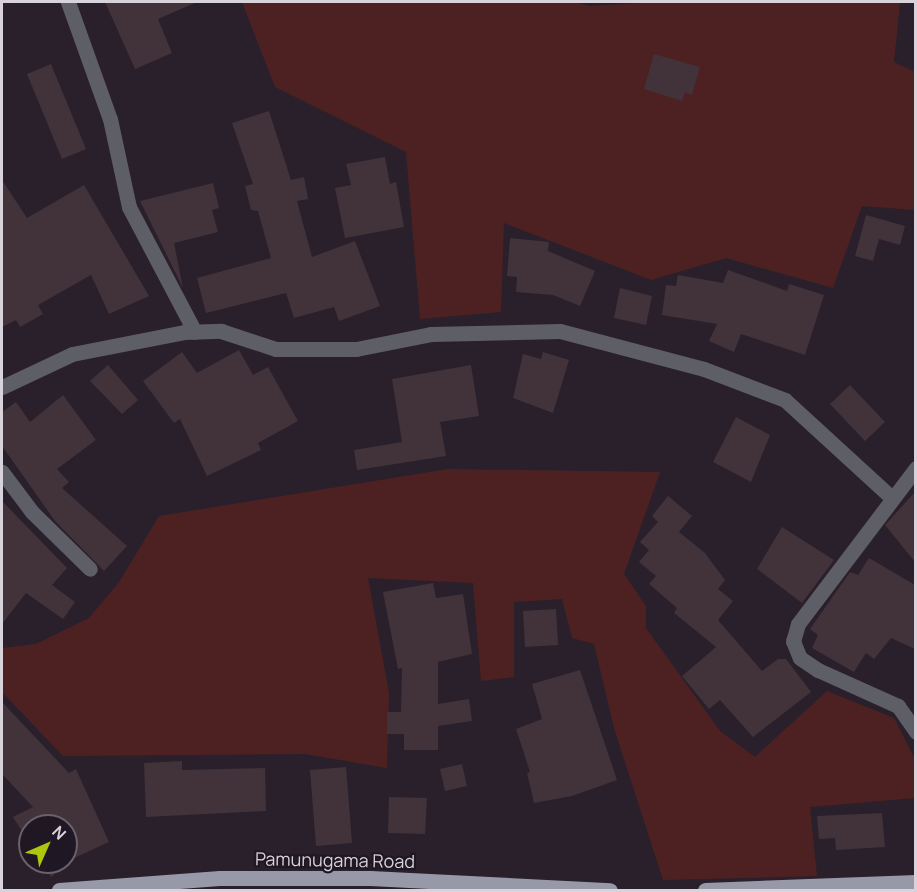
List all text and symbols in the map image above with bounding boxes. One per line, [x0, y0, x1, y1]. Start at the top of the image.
north arrow [18, 814, 78, 874]
text: N [47, 821, 71, 845]
street label: Pamunugama Road [255, 848, 415, 872]

